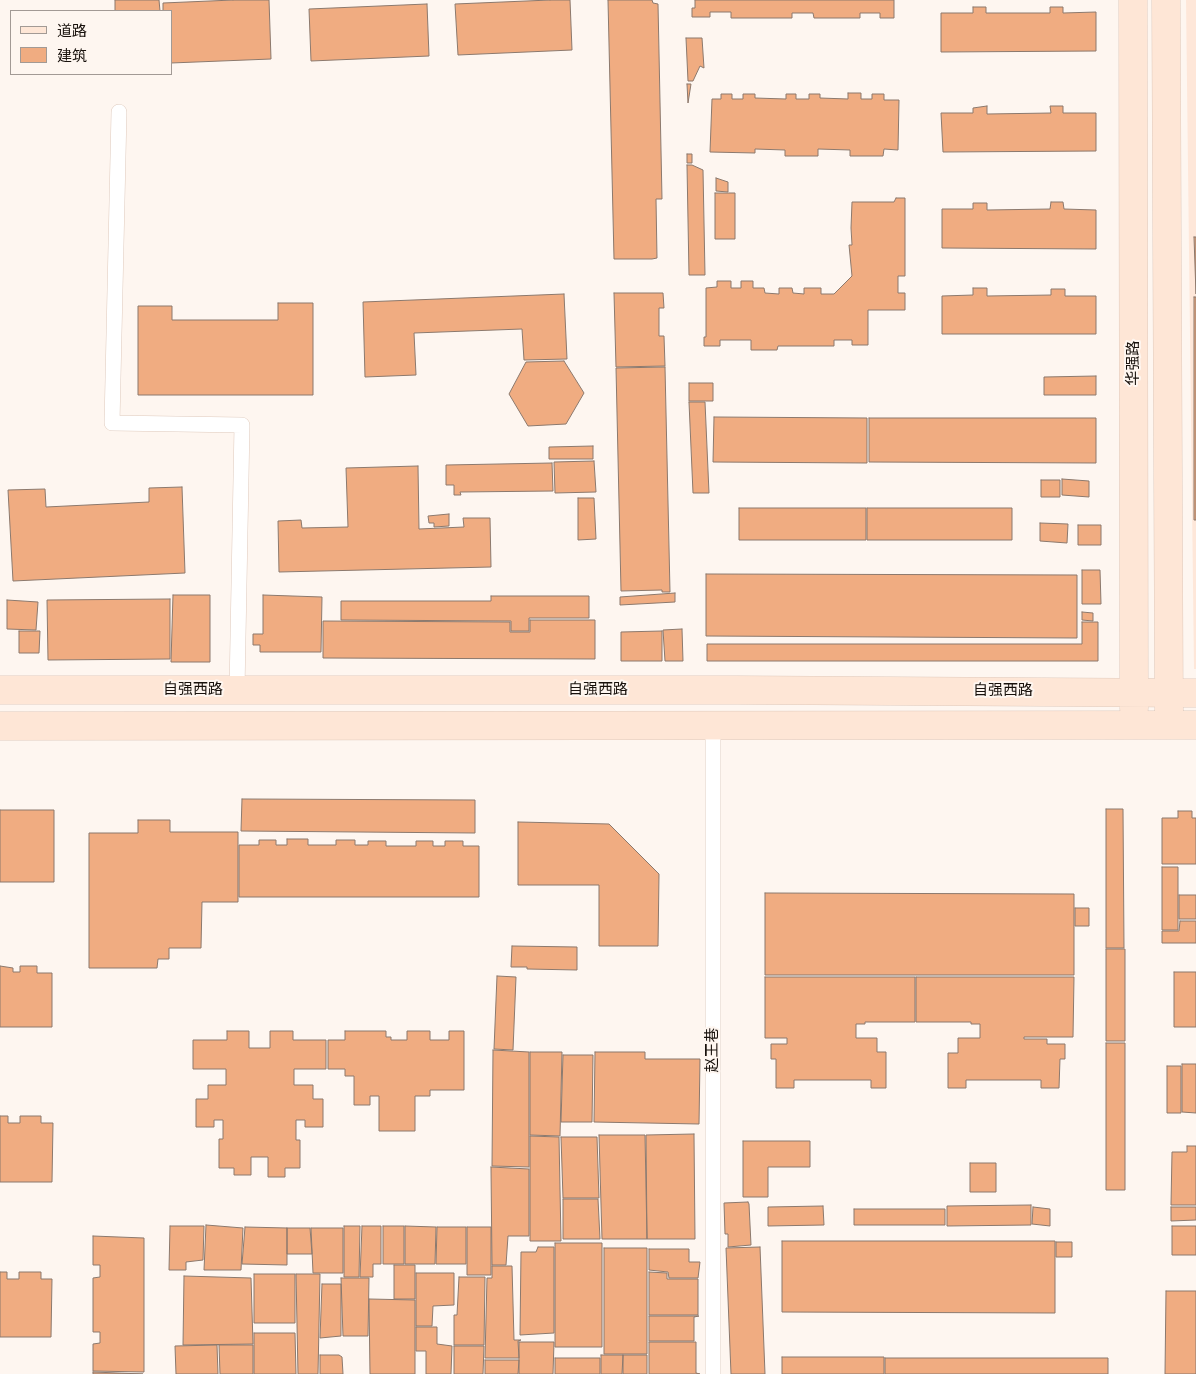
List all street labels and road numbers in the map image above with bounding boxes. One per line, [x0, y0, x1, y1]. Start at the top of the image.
street label: 华强路 [1125, 341, 1143, 385]
street label: 自强西路 [163, 681, 223, 699]
street label: 自强西路 [568, 681, 628, 699]
street label: 自强西路 [973, 682, 1033, 700]
street label: 赵王巷 [704, 1028, 722, 1072]

